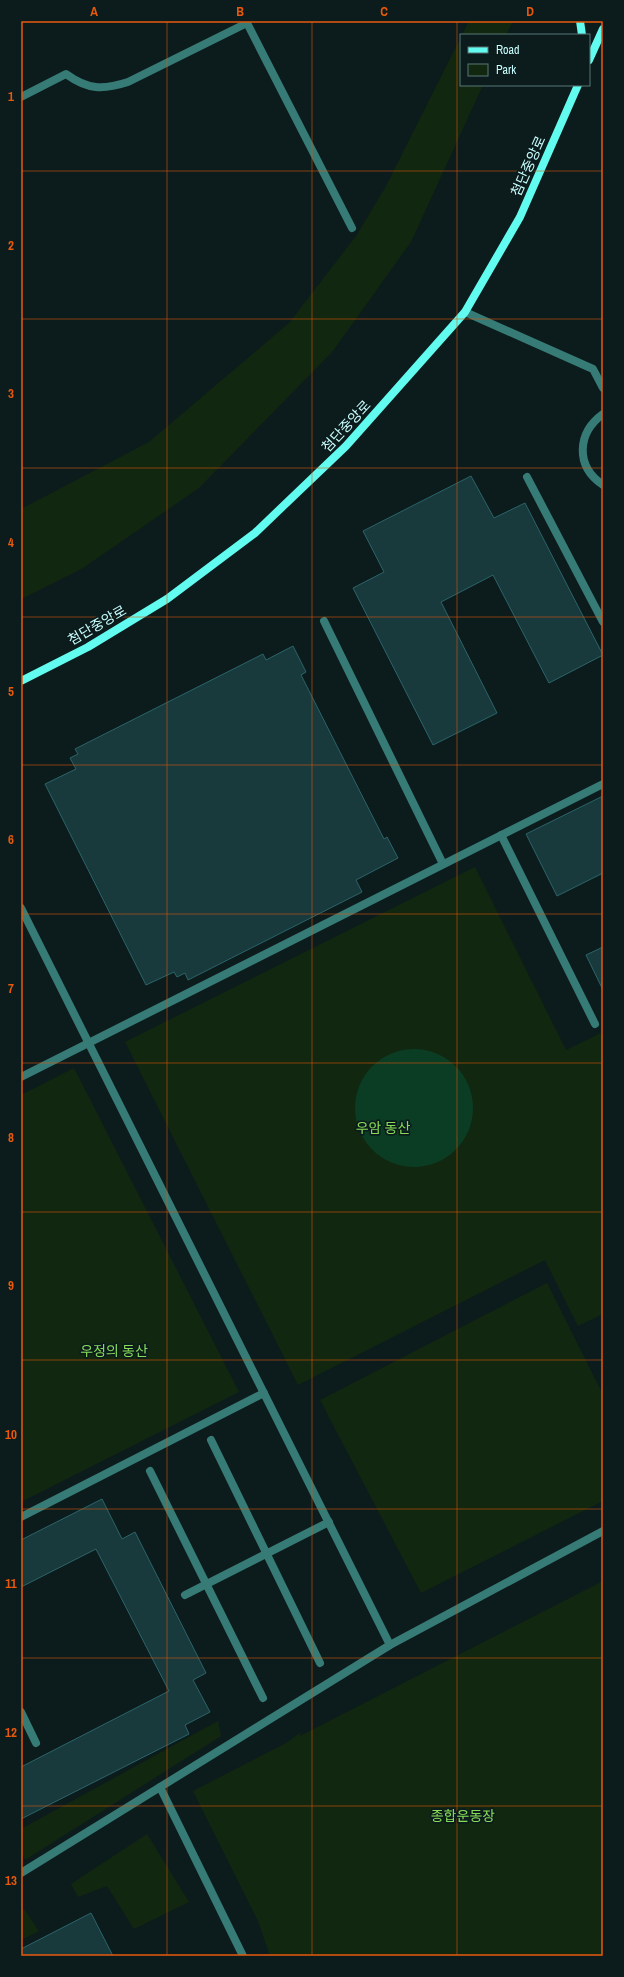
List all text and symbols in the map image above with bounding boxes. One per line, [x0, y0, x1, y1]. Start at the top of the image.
text: A [90, 3, 98, 20]
text: B [236, 3, 244, 20]
text: C [380, 3, 388, 20]
text: D [526, 3, 534, 20]
legend [460, 34, 590, 86]
text: Road [496, 42, 520, 58]
text: Park [496, 62, 516, 78]
text: 1 [8, 88, 14, 105]
street label: 첨단중앙로 [507, 133, 549, 199]
text: 2 [8, 237, 14, 254]
text: 3 [8, 385, 14, 402]
street label: 첨단중앙로 [317, 396, 375, 456]
text: 4 [8, 534, 14, 551]
street label: 첨단중앙로 [65, 601, 129, 649]
text: 5 [8, 683, 14, 700]
text: 6 [8, 831, 14, 848]
text: 7 [8, 980, 14, 997]
park label: 우암 동산 [356, 1119, 410, 1137]
text: 8 [8, 1129, 14, 1146]
text: 9 [8, 1277, 14, 1294]
park label: 우정의 동산 [80, 1342, 148, 1360]
text: 10 [5, 1426, 17, 1443]
text: 11 [5, 1575, 17, 1592]
text: 12 [5, 1724, 17, 1741]
park label: 종합운동장 [431, 1807, 495, 1825]
text: 13 [5, 1872, 17, 1889]

